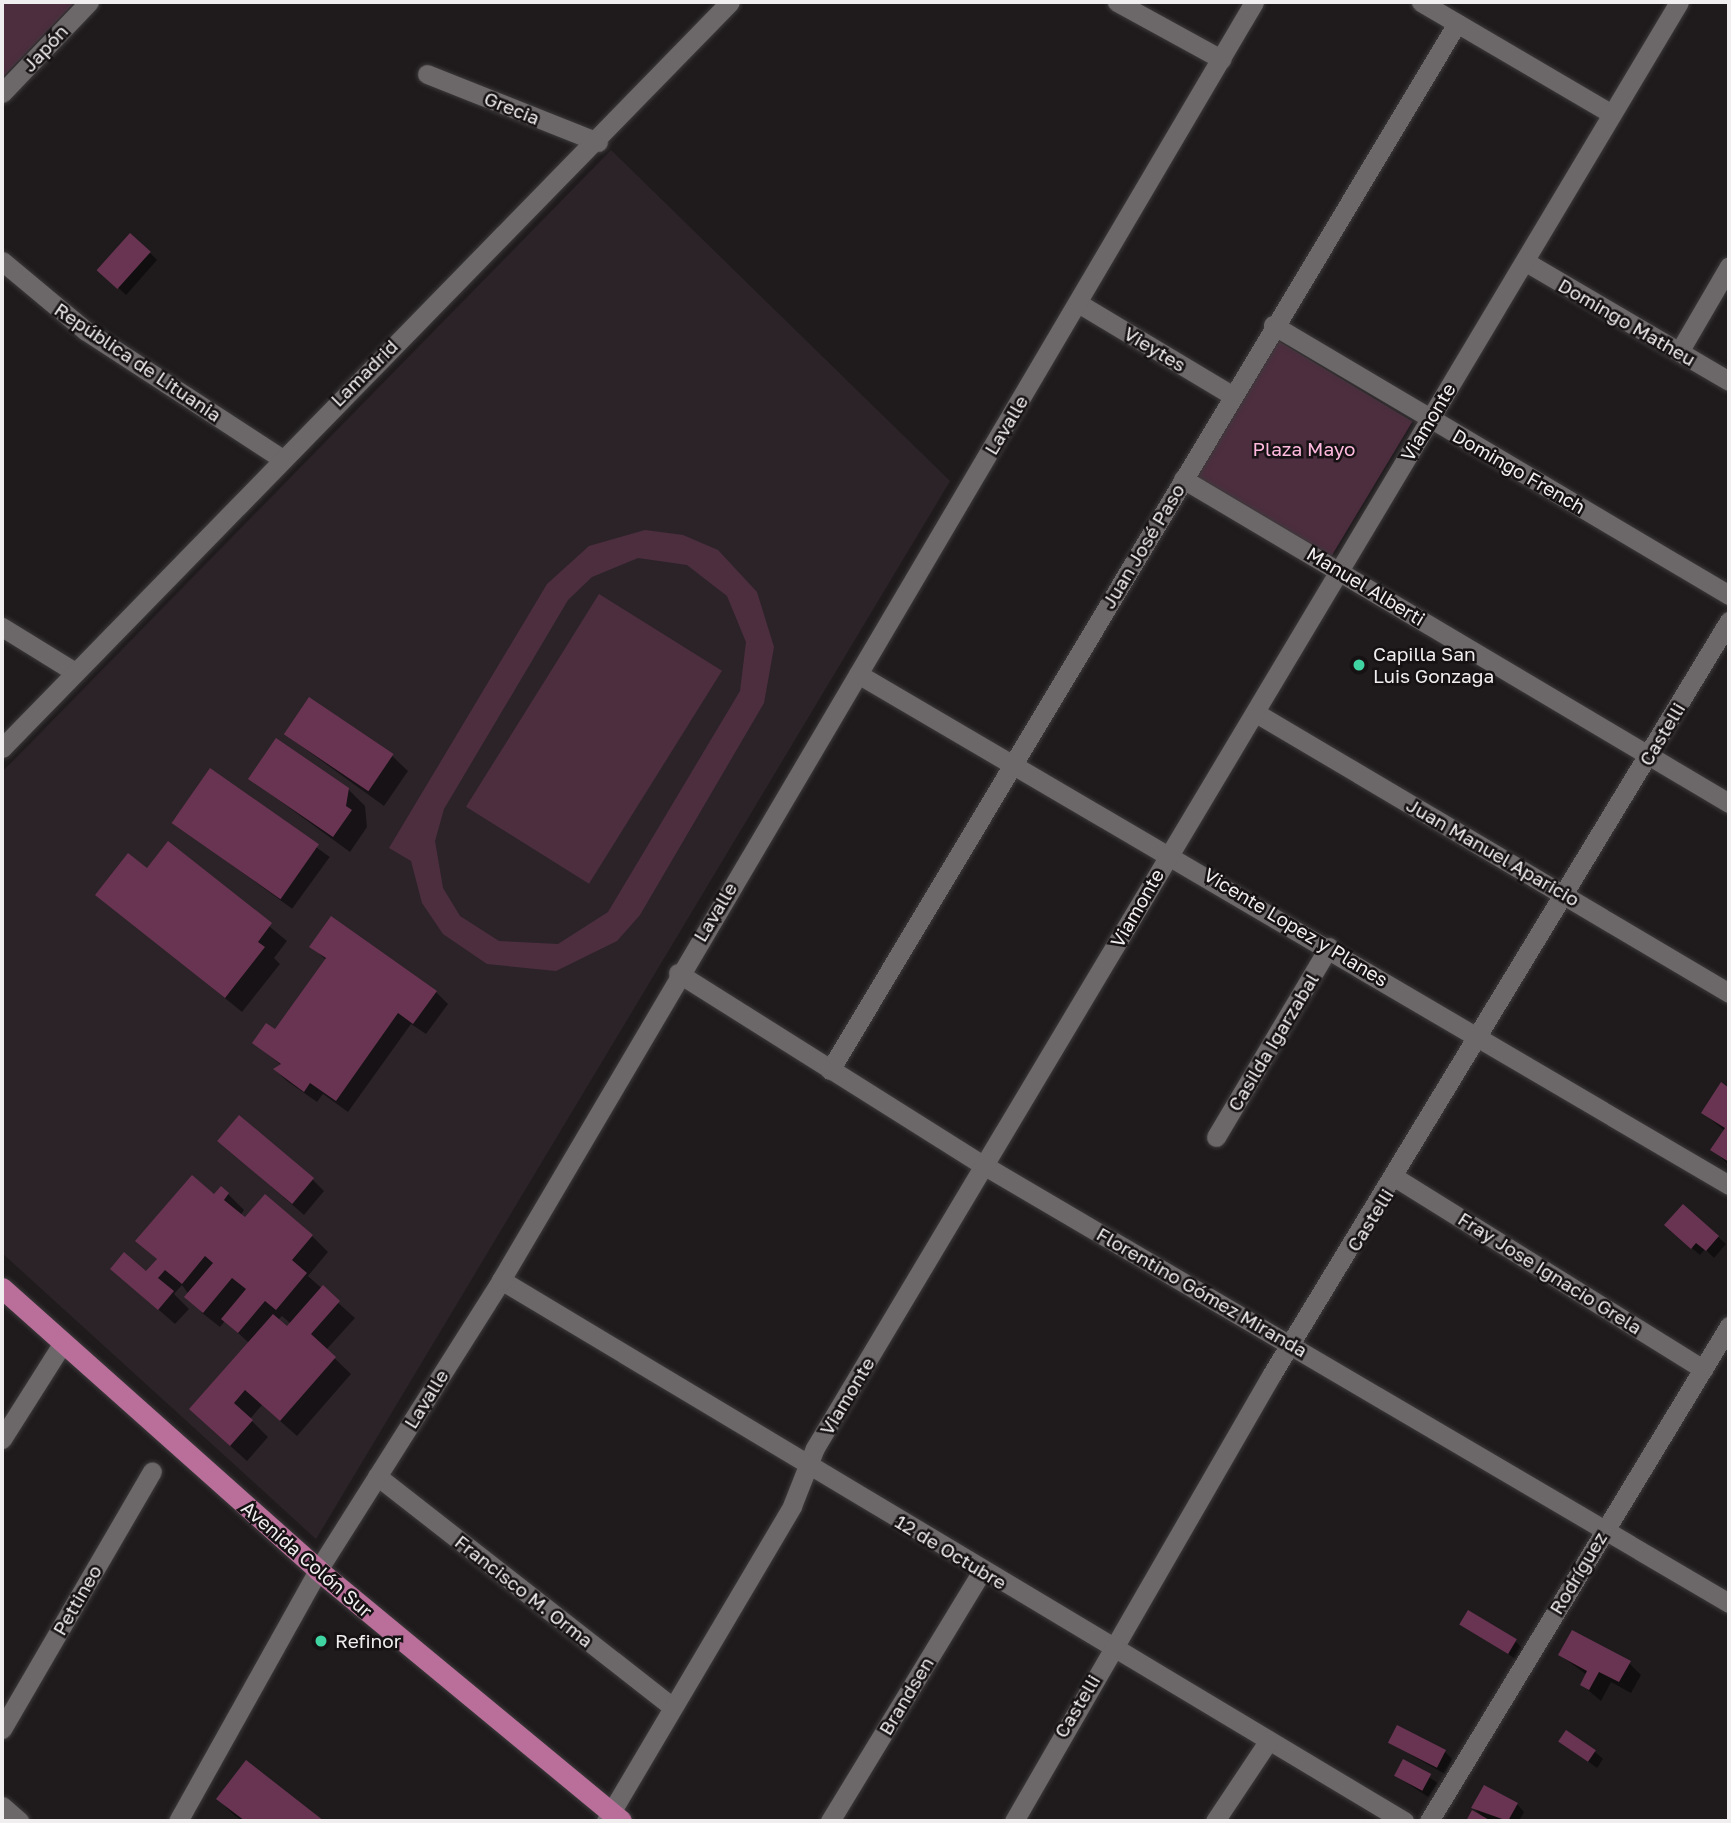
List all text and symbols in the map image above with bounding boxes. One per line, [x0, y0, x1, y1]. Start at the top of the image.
street label: Japón [18, 20, 72, 76]
street label: Grecia [481, 87, 543, 129]
street label: Domingo Matheu [1554, 273, 1700, 371]
street label: República de Lituania [50, 298, 226, 426]
street label: Vieytes [1120, 322, 1190, 376]
street label: Lamadrid [326, 335, 402, 411]
street label: Viamonte [1396, 379, 1460, 465]
street label: Lavalle [979, 391, 1033, 459]
street label: Domingo French [1449, 424, 1589, 518]
park label: Plaza Mayo [1253, 438, 1355, 460]
street label: Juan José Paso [1097, 480, 1189, 612]
street label: Manuel Alberti [1303, 542, 1429, 630]
place label: Capilla San Luis Gonzaga [1373, 643, 1494, 687]
marker: Capilla San Luis Gonzaga [1351, 657, 1367, 673]
street label: Castelli [1634, 698, 1690, 770]
street label: Juan Manuel Aparicio [1403, 793, 1583, 911]
street label: Vicente Lopez y Planes [1200, 863, 1392, 991]
street label: Viamonte [1105, 865, 1169, 951]
street label: Lavalle [688, 878, 742, 946]
street label: Casilda Igarzabal [1223, 969, 1323, 1115]
street label: Castelli [1342, 1184, 1398, 1256]
street label: Fray Jose Ignacio Grela [1454, 1207, 1646, 1339]
street label: Florentino Gómez Miranda [1093, 1222, 1311, 1362]
street label: Viamonte [815, 1353, 879, 1439]
street label: Lavalle [399, 1365, 453, 1433]
street label: Avenida Colón Sur [237, 1496, 377, 1622]
street label: 12 de Octubre [891, 1510, 1011, 1594]
street label: Rodríguez [1544, 1528, 1612, 1618]
street label: Francisco M. Orma [450, 1530, 598, 1652]
street label: Pettineo [48, 1561, 106, 1639]
place label: Refinor [335, 1630, 401, 1652]
marker: Refinor [313, 1633, 329, 1649]
street label: Brandsen [874, 1653, 938, 1739]
street label: Castelli [1049, 1670, 1105, 1742]

